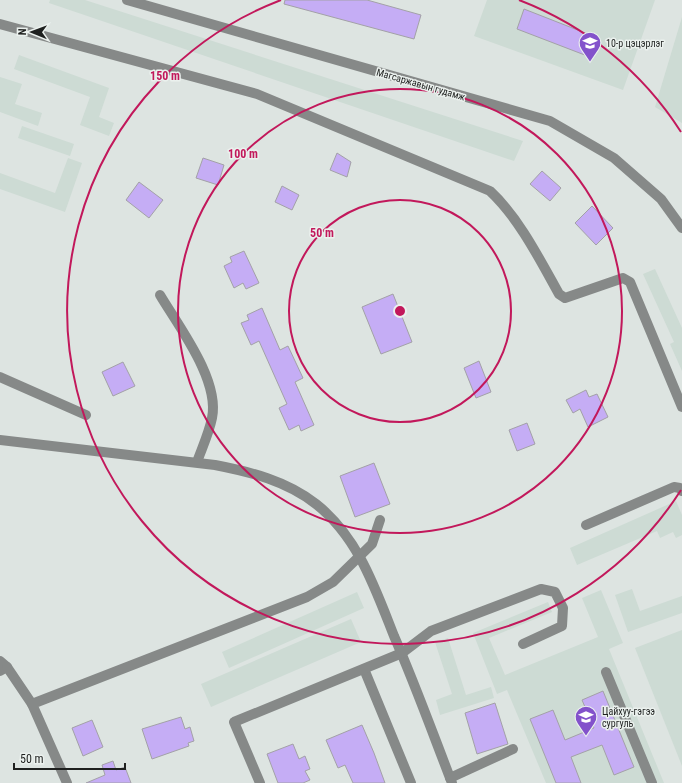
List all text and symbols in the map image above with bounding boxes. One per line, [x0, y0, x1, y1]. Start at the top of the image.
north arrow [12, 12, 52, 52]
text: N [16, 28, 29, 35]
school or university icon: 10-р цэцэрлэг [577, 30, 603, 63]
place label: 10-р цэцэрлэг [606, 38, 664, 49]
street label: Магсаржавын гудамж [375, 67, 467, 103]
text: 150 m [150, 69, 180, 83]
text: 100 m [228, 147, 258, 161]
text: 50 m [310, 226, 334, 240]
centre of rings [393, 304, 407, 318]
school or university icon: Цайхуу-гэгээ сургуль [573, 704, 599, 737]
place label: Цайхуу-гэгээ сургуль [602, 706, 655, 729]
scale bar [14, 745, 125, 771]
text: 50 m [20, 752, 44, 766]

